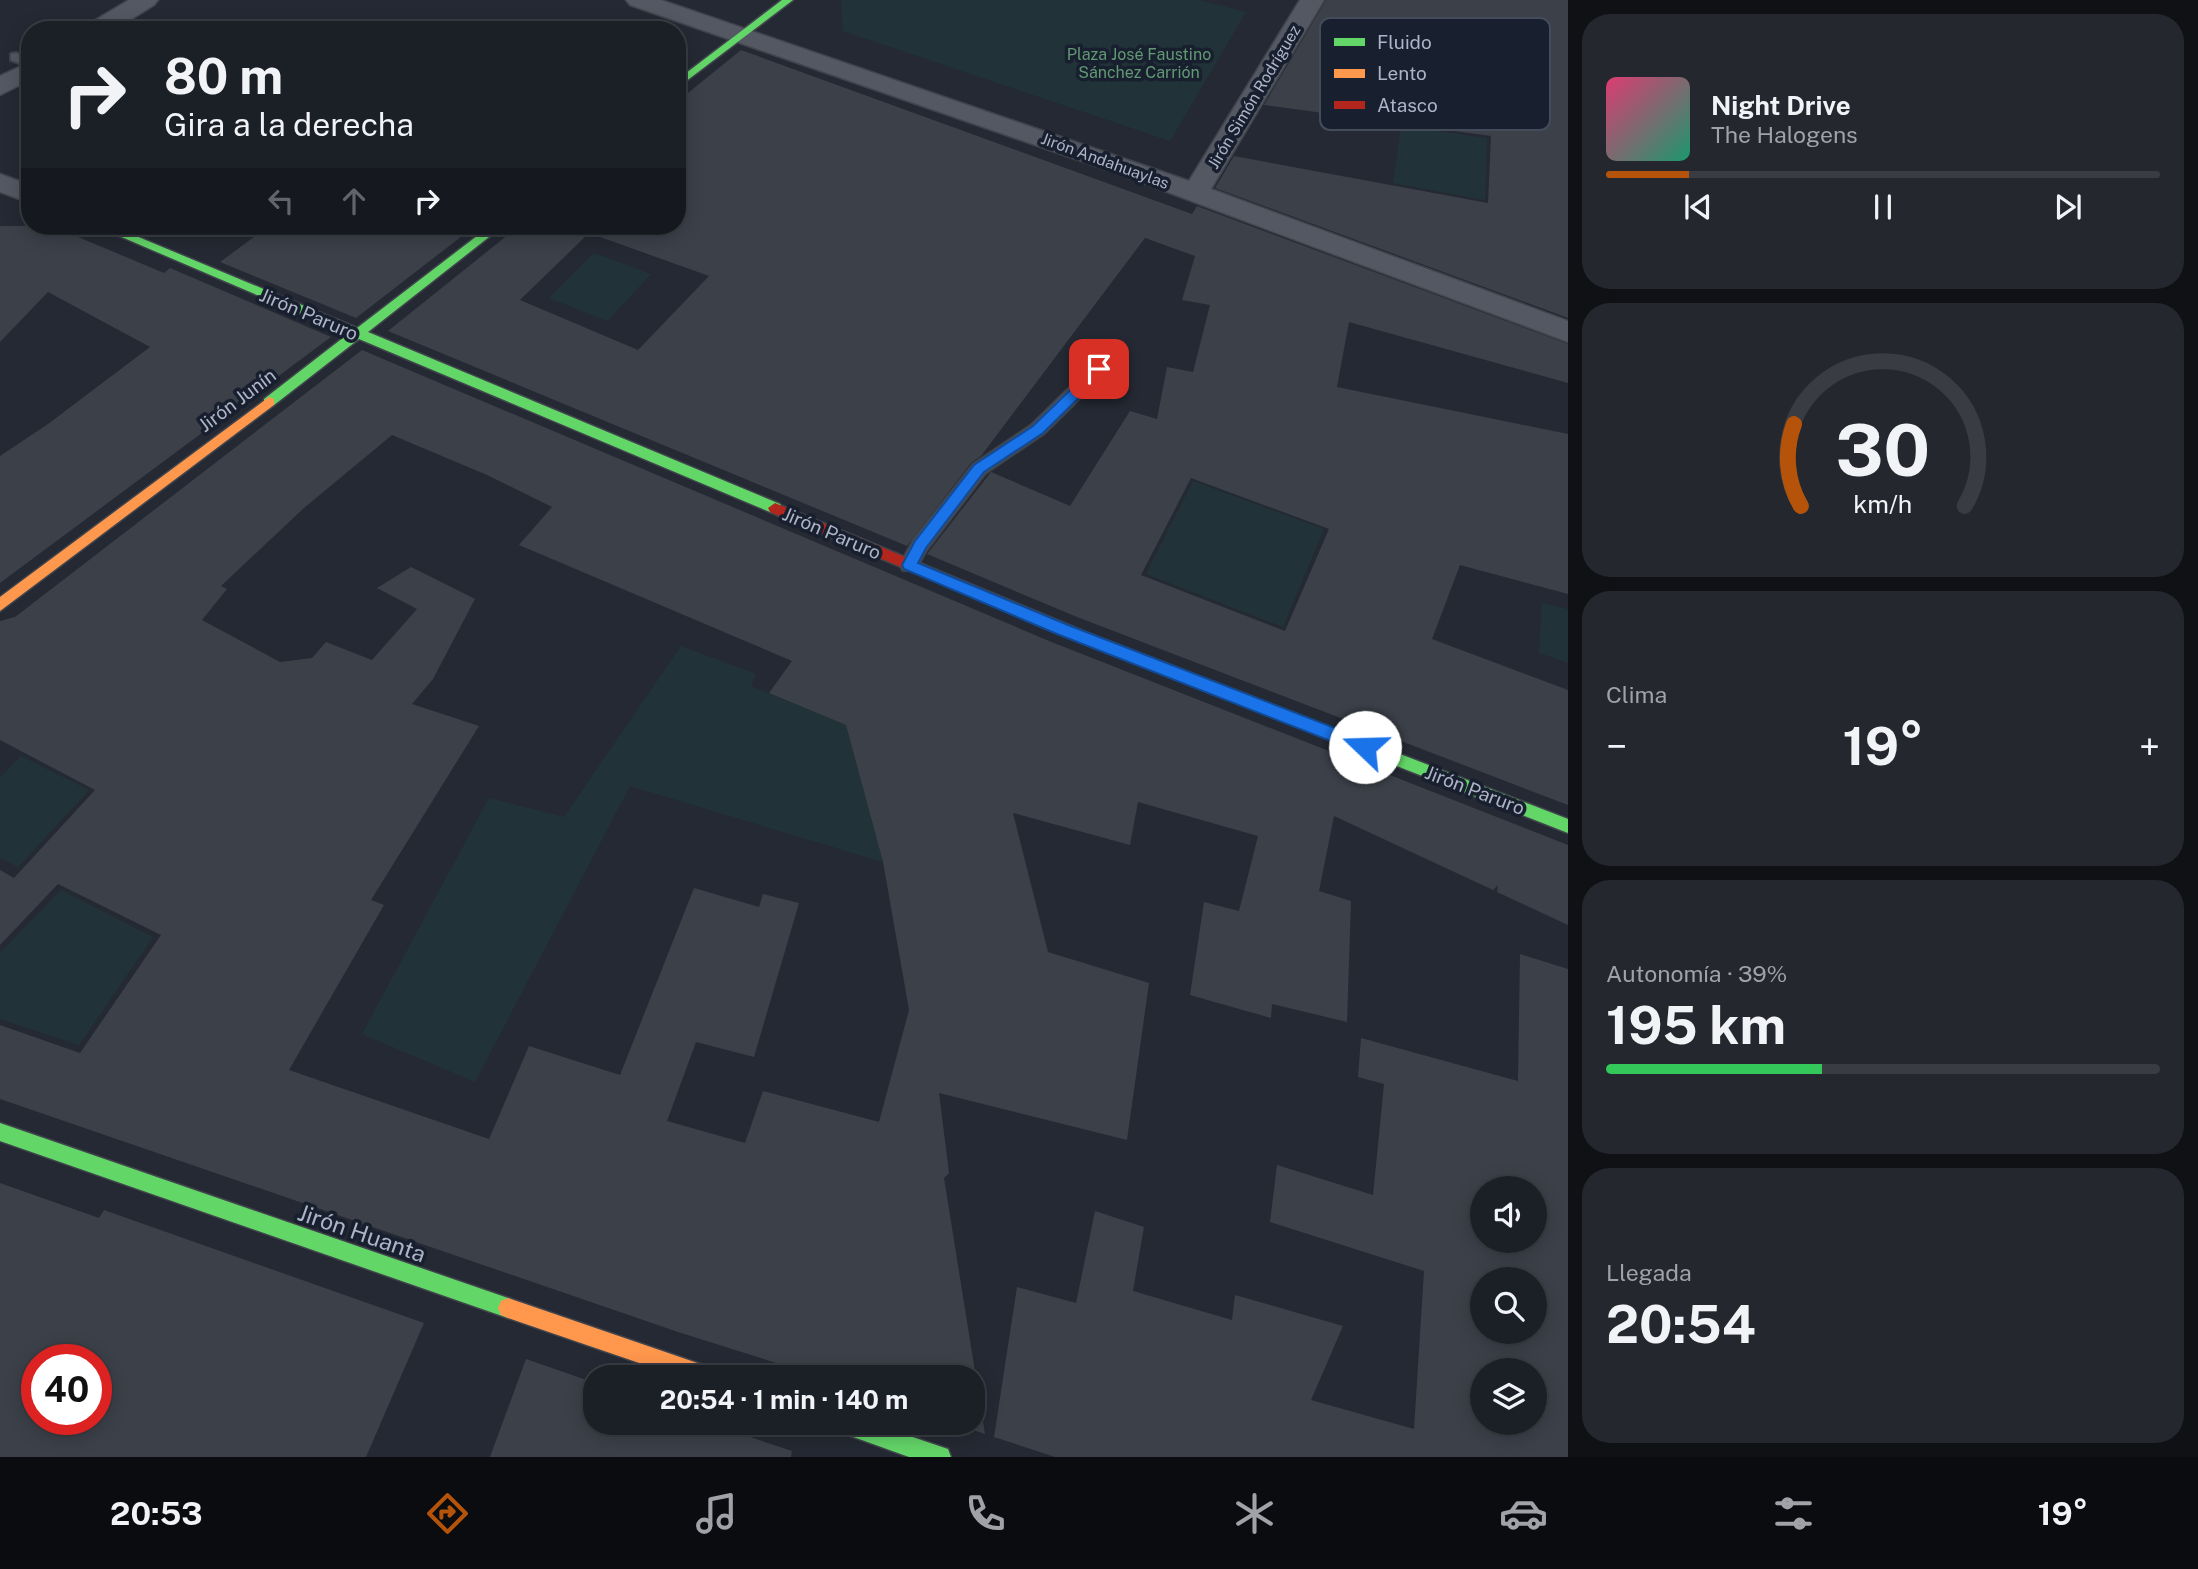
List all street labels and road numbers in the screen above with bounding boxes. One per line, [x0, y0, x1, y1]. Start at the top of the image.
street label: Jirón Simón Rodríguez [1204, 21, 1305, 172]
street label: Jirón Andahuaylas [1038, 129, 1172, 193]
street label: Jirón Paruro [256, 283, 362, 345]
street label: Jirón Junín [194, 364, 280, 436]
street label: Jirón Paruro [779, 502, 885, 564]
street label: Jirón Paruro [1422, 761, 1528, 819]
street label: Jirón Huanta [294, 1199, 430, 1267]

